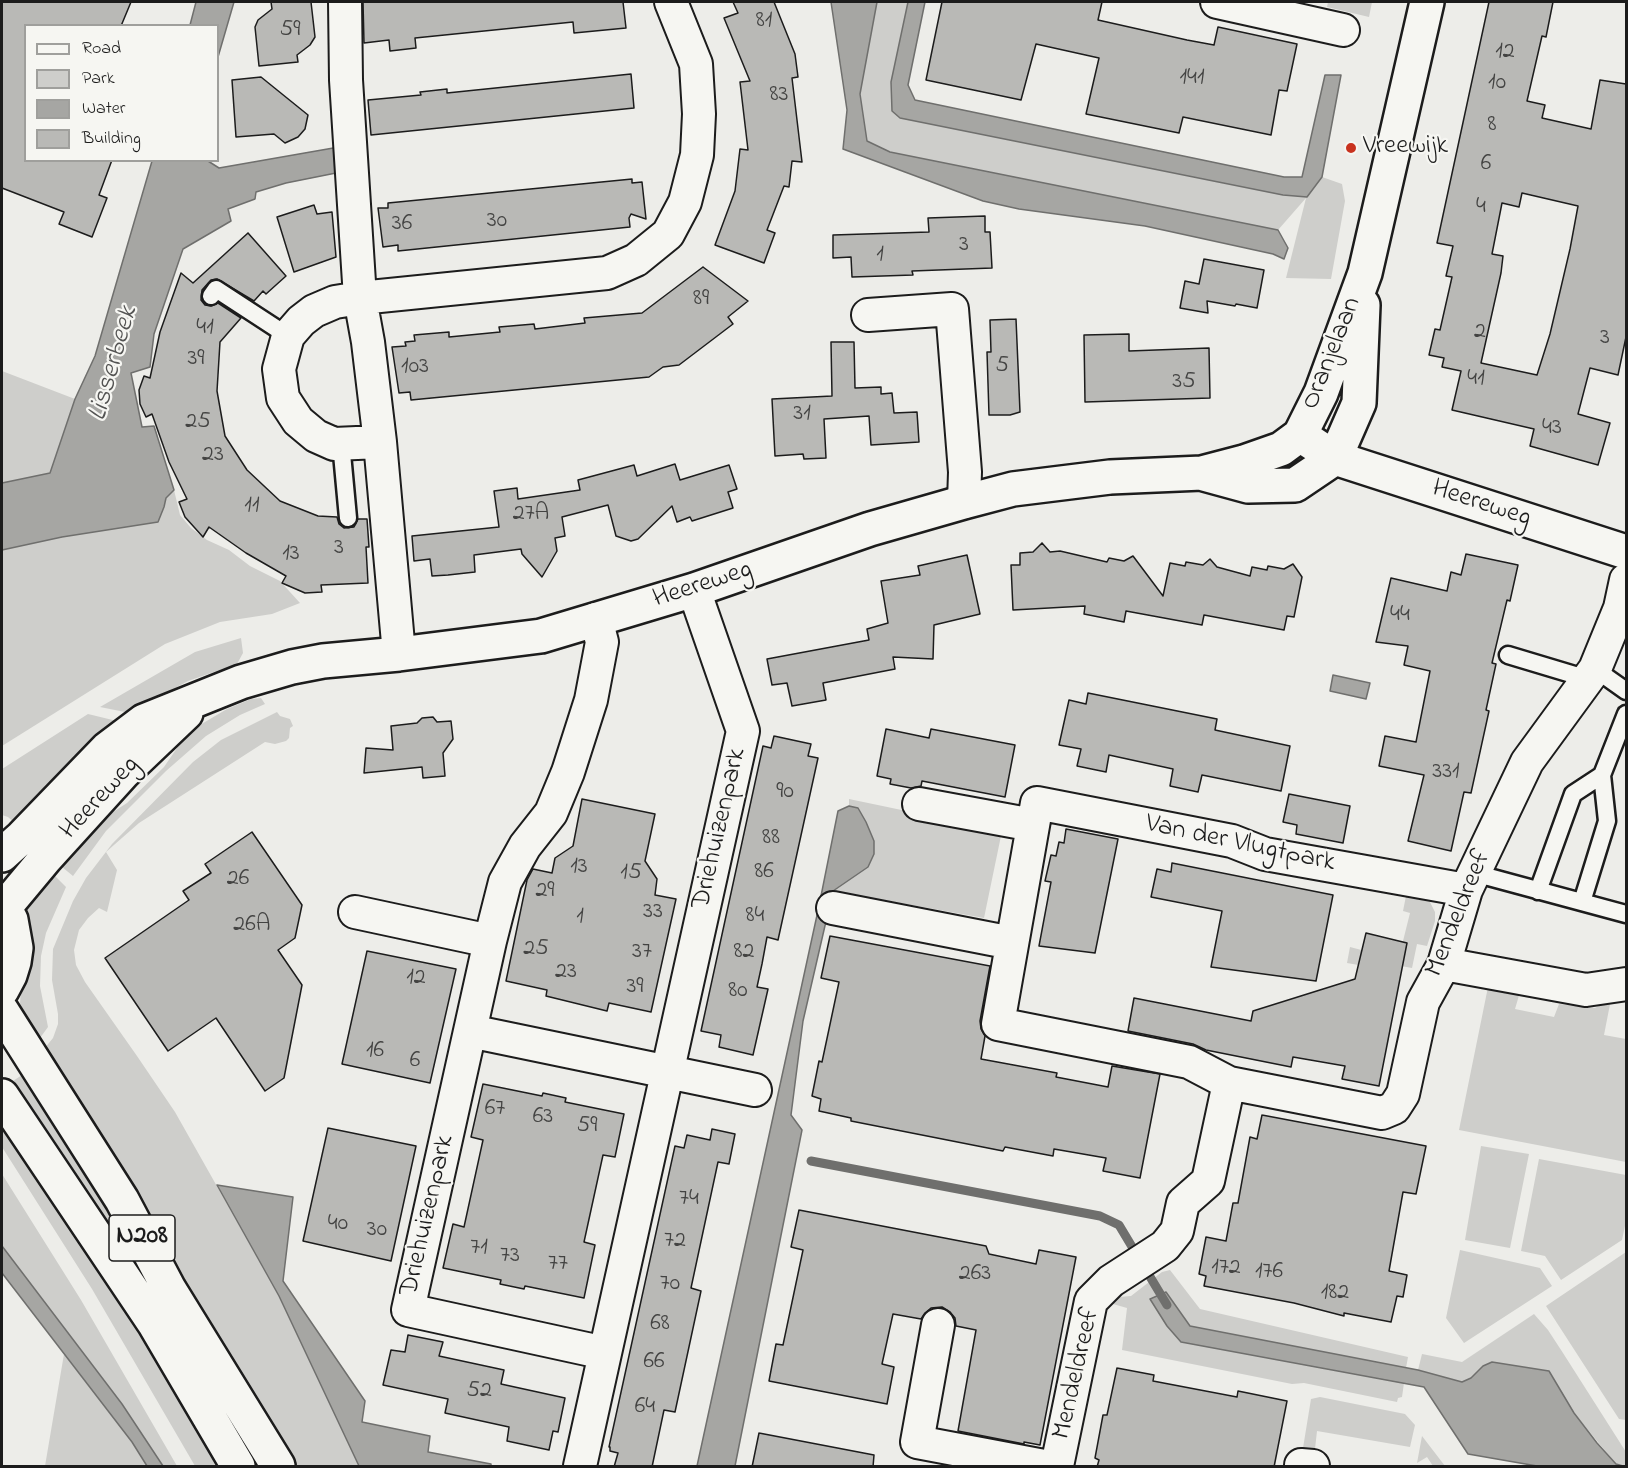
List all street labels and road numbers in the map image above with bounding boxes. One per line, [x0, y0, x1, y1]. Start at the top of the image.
street label: Oranjelaan [1296, 293, 1370, 415]
street label: Heereweg [1427, 474, 1535, 536]
street label: Heereweg [649, 555, 757, 617]
street label: Driehuizenpark [687, 745, 755, 913]
street label: Heereweg [54, 751, 148, 847]
street label: Van der Vlugtpark [1142, 809, 1338, 881]
street label: Mendeldreef [1420, 846, 1500, 982]
street label: Driehuizenpark [395, 1132, 463, 1300]
road number: N208 [109, 1215, 175, 1261]
street label: Mendeldreef [1047, 1305, 1109, 1443]

